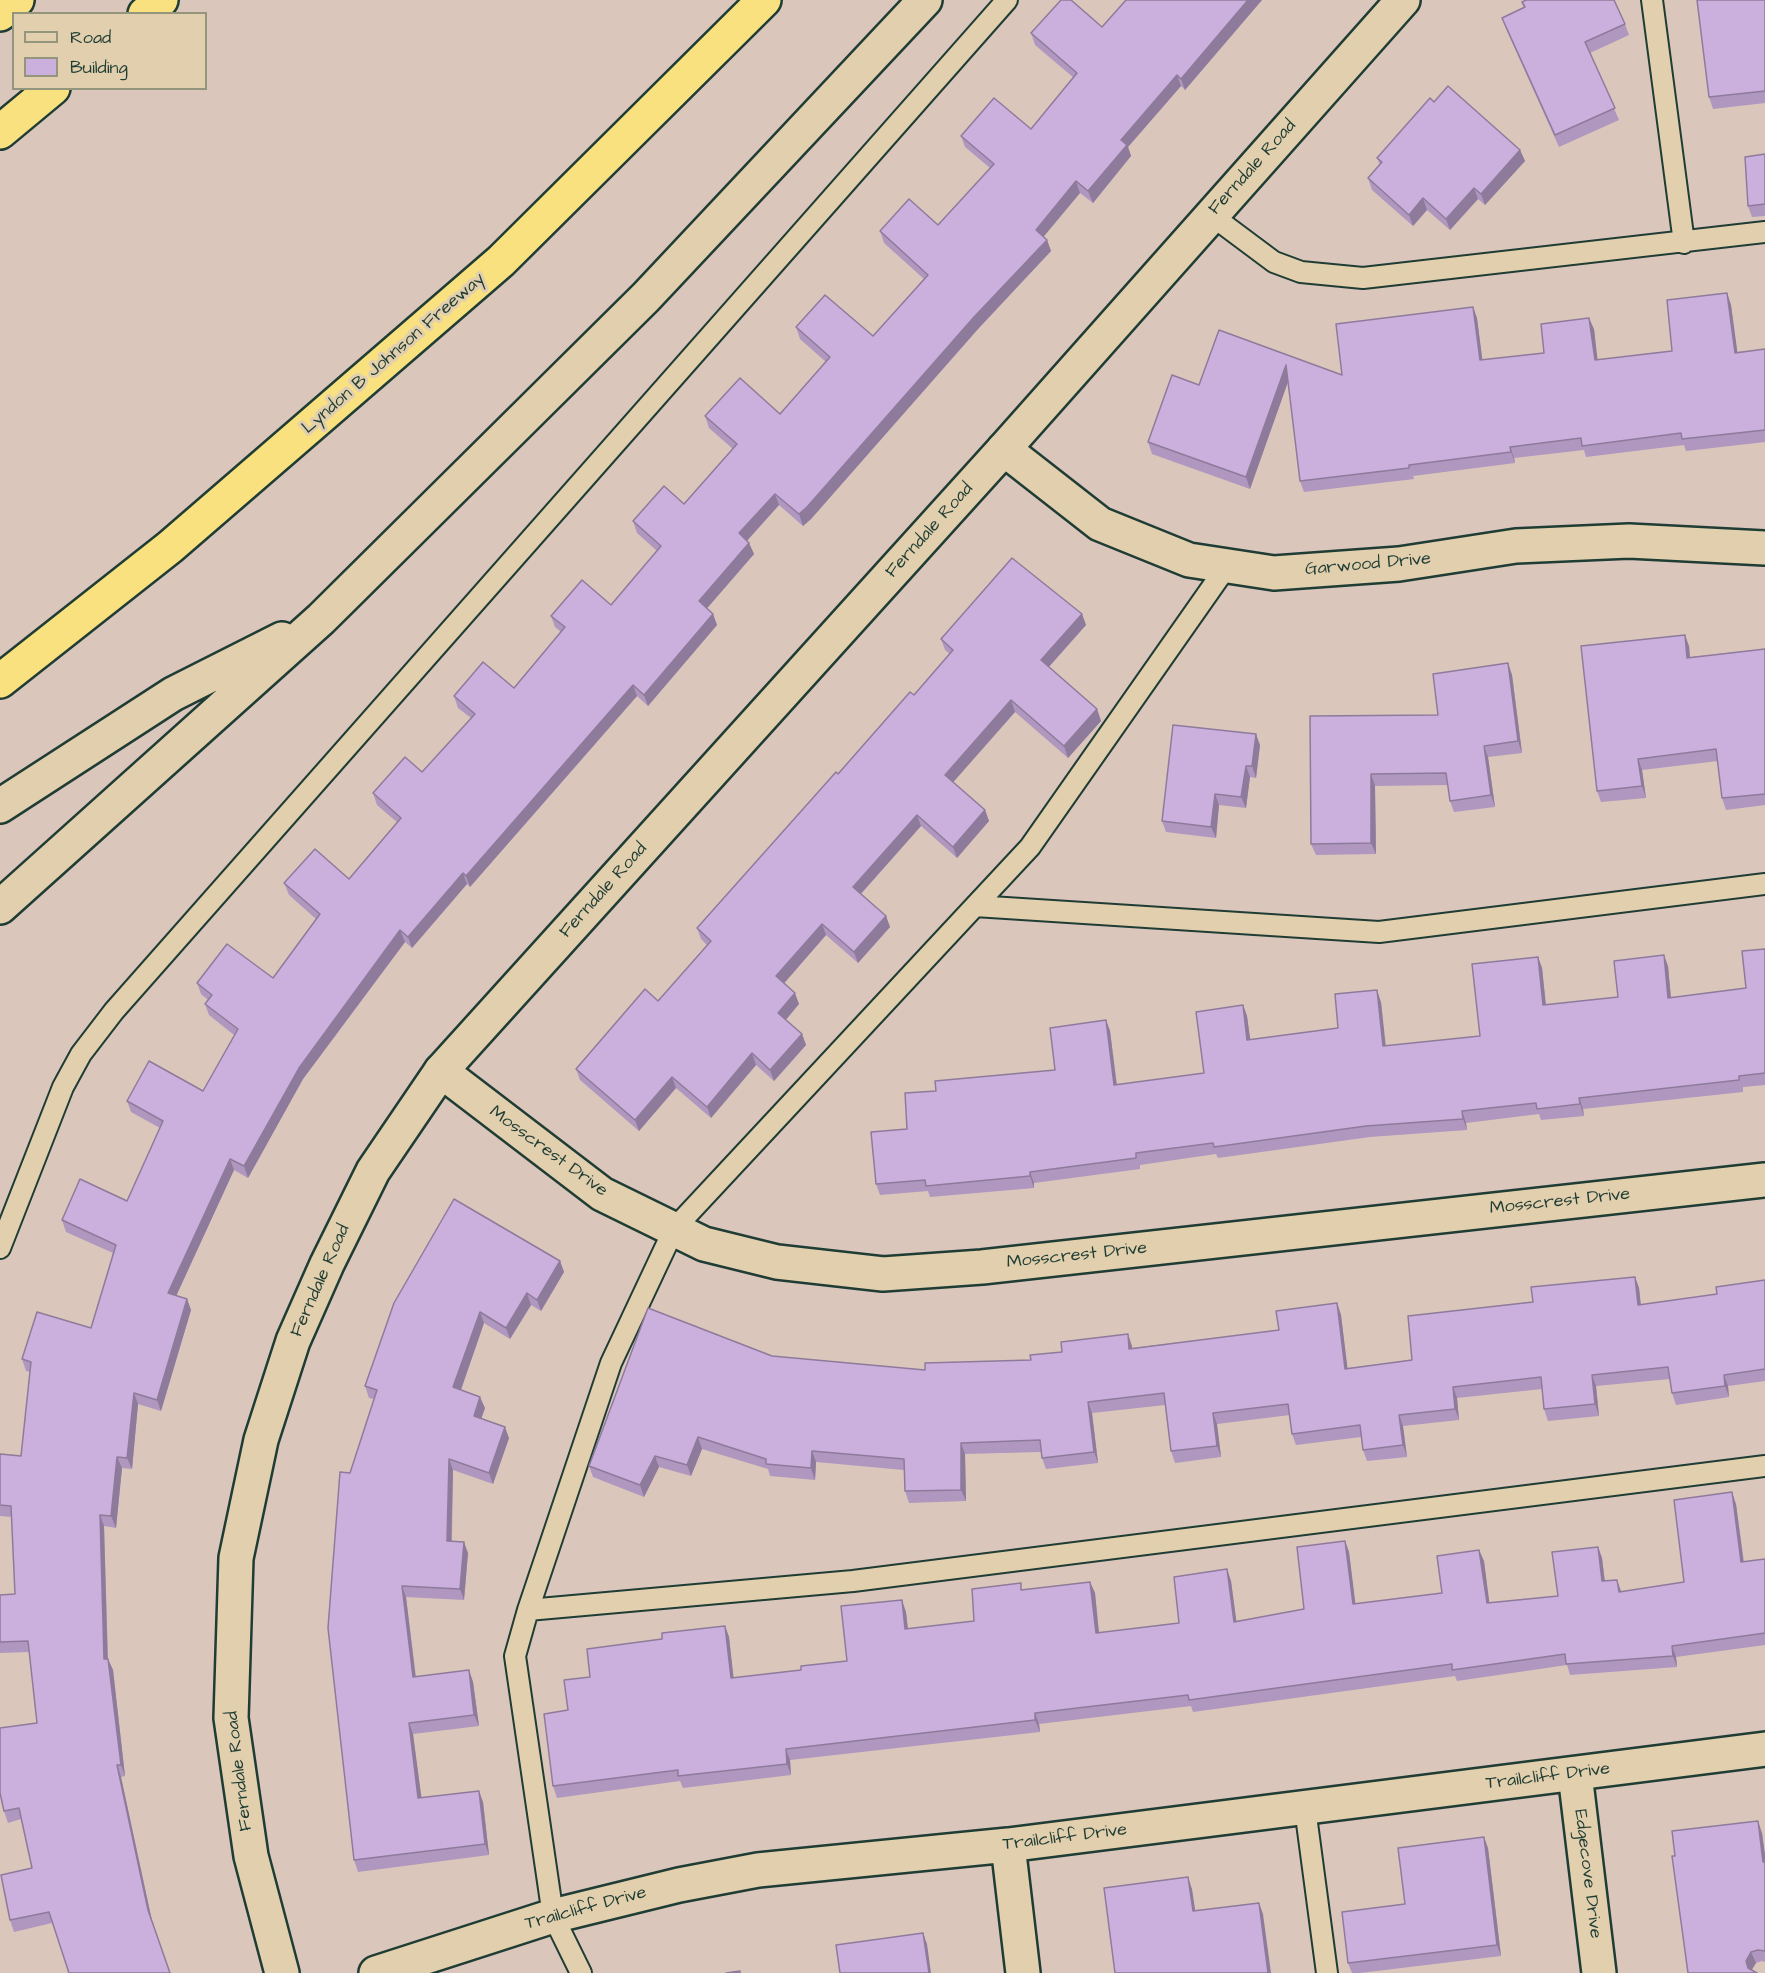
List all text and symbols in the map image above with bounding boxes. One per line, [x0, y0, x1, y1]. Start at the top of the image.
legend [12, 12, 207, 90]
text: Road [70, 25, 111, 50]
text: Building [70, 55, 128, 80]
street label: Ferndale Road [1205, 116, 1301, 220]
street label: Lyndon B Johnson Freeway [298, 269, 490, 439]
street label: Ferndale Road [882, 479, 978, 583]
street label: Garwood Drive [1304, 549, 1432, 581]
street label: Ferndale Road [556, 839, 652, 943]
street label: Mosscrest Drive [485, 1102, 611, 1202]
street label: Mosscrest Drive [1489, 1184, 1631, 1220]
street label: Ferndale Road [287, 1222, 355, 1340]
street label: Mosscrest Drive [1006, 1238, 1148, 1274]
street label: Ferndale Road [222, 1710, 258, 1832]
street label: Trailcliff Drive [1485, 1759, 1611, 1795]
street label: Edgecove Drive [1568, 1808, 1606, 1940]
street label: Trailcliff Drive [1002, 1820, 1128, 1856]
street label: Trailcliff Drive [523, 1882, 649, 1936]

